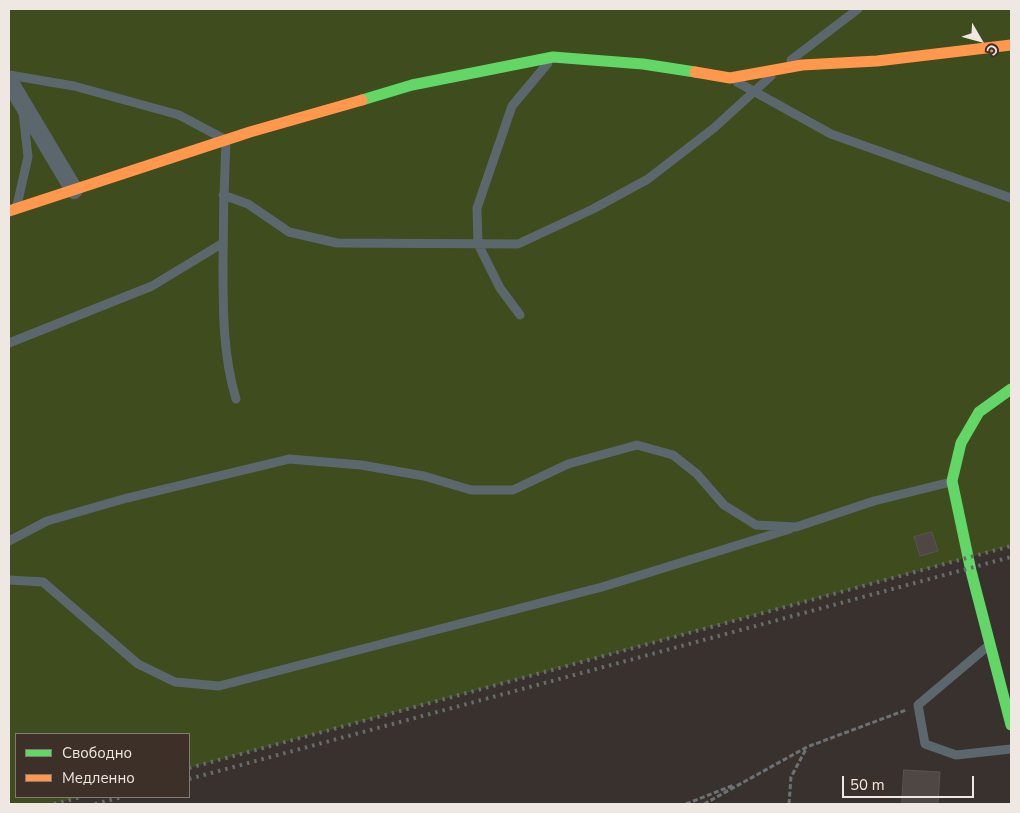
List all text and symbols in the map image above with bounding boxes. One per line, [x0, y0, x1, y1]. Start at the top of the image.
north arrow [955, 15, 1005, 65]
text: С [982, 40, 1003, 59]
legend [15, 733, 190, 798]
text: Свободно [62, 743, 132, 763]
scale bar [845, 766, 978, 798]
text: Медленно [62, 768, 135, 788]
text: 50 m [850, 775, 885, 795]

